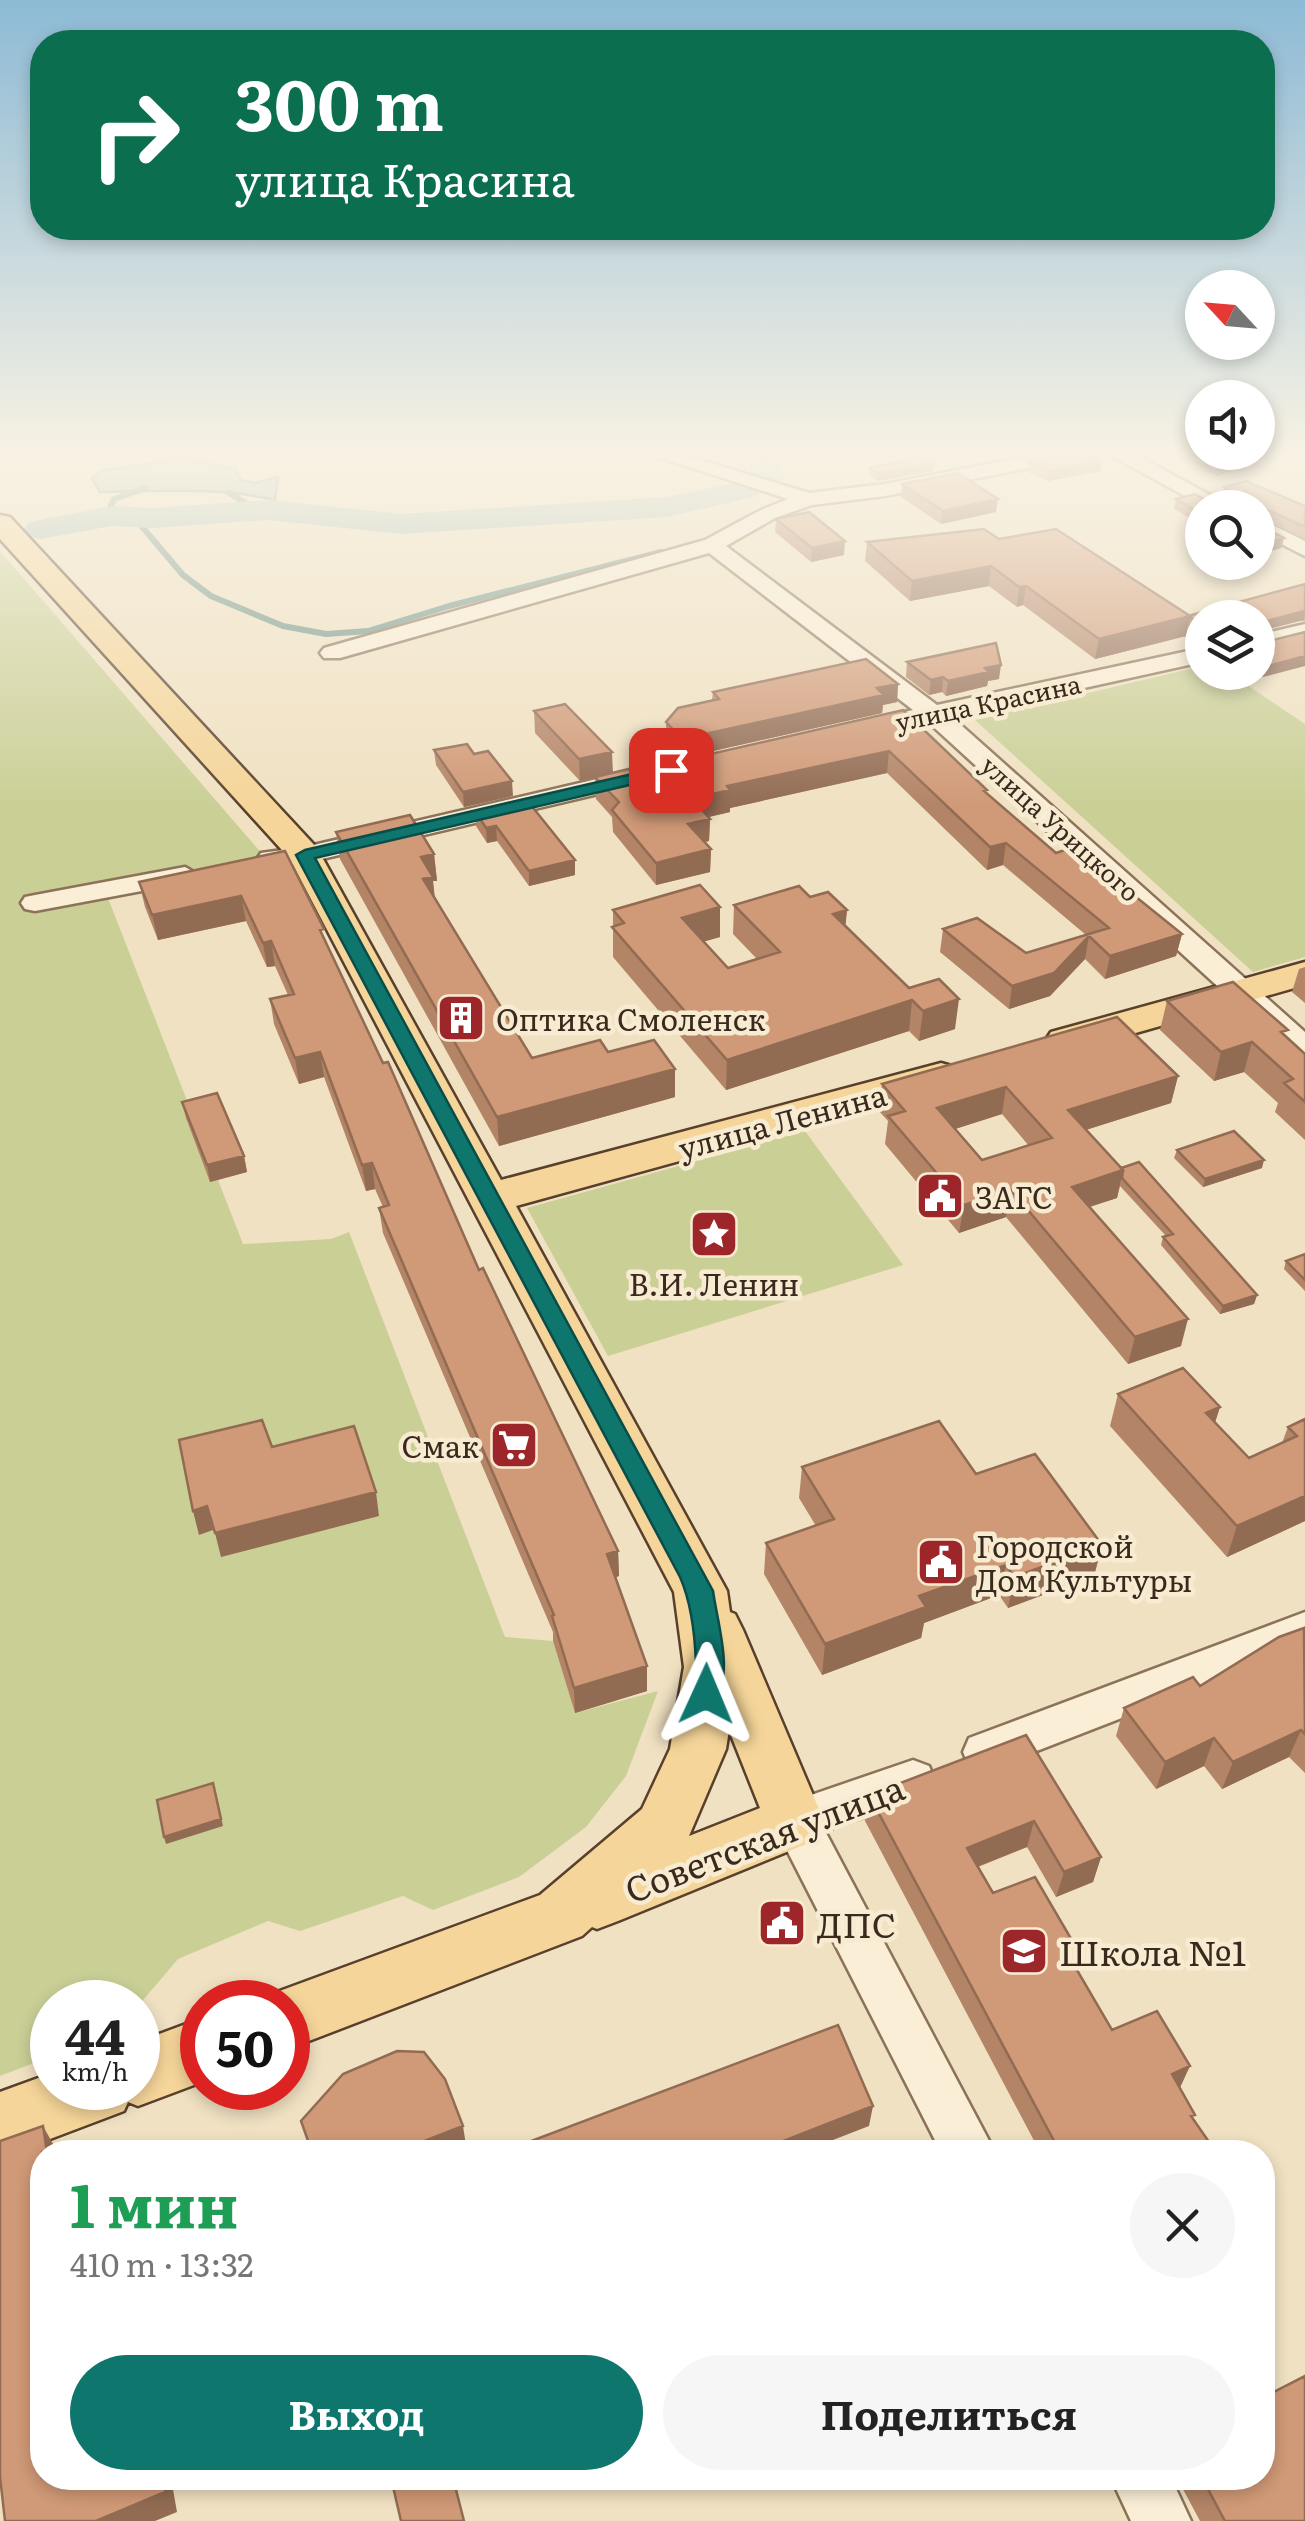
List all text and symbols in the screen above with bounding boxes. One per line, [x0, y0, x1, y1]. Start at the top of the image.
text: 300 m [235, 49, 444, 153]
icon: right [70, 70, 200, 200]
text: улица Красина [235, 144, 575, 211]
north arrow [1185, 270, 1275, 360]
map controls [1185, 270, 1275, 690]
button: sound [1185, 380, 1275, 470]
button: search [1185, 490, 1275, 580]
button: layers [1185, 600, 1275, 690]
street label: улица Красина [892, 664, 1085, 740]
pin [629, 728, 714, 813]
icon: arrive [644, 743, 699, 798]
street label: улица Урицкого [973, 746, 1149, 910]
building icon: Оптика Смоленск [435, 992, 487, 1044]
place label: Оптика Смоленск [496, 996, 766, 1040]
street label: улица Ленина [673, 1071, 892, 1169]
public building icon: ЗАГС [914, 1170, 966, 1222]
place label: ЗАГС [975, 1174, 1053, 1218]
place icon: В.И. Ленин [688, 1208, 740, 1260]
place label: В.И. Ленин [629, 1261, 799, 1305]
supermarket icon: Смак [488, 1419, 540, 1471]
place label: Смак [401, 1423, 479, 1467]
place label: Городской Дом Культуры [976, 1523, 1192, 1601]
public building icon: Городской Дом Культуры [915, 1536, 967, 1588]
position arrow [654, 1642, 758, 1746]
street label: Советская улица [617, 1760, 911, 1914]
public building icon: ДПС [756, 1897, 808, 1949]
place label: ДПС [817, 1897, 896, 1949]
school or university icon: Школа №1 [998, 1925, 1050, 1977]
place label: Школа №1 [1059, 1925, 1246, 1977]
speed limit sign: 50 [180, 1980, 310, 2110]
text: 44 [65, 1996, 125, 2070]
text: km/h [62, 2052, 128, 2089]
text: 1 мин [70, 2157, 239, 2246]
button: close [1130, 2173, 1235, 2278]
text: 410 m · 13:32 [70, 2239, 253, 2287]
button: Выход [70, 2355, 643, 2470]
button: Поделиться [663, 2355, 1235, 2470]

